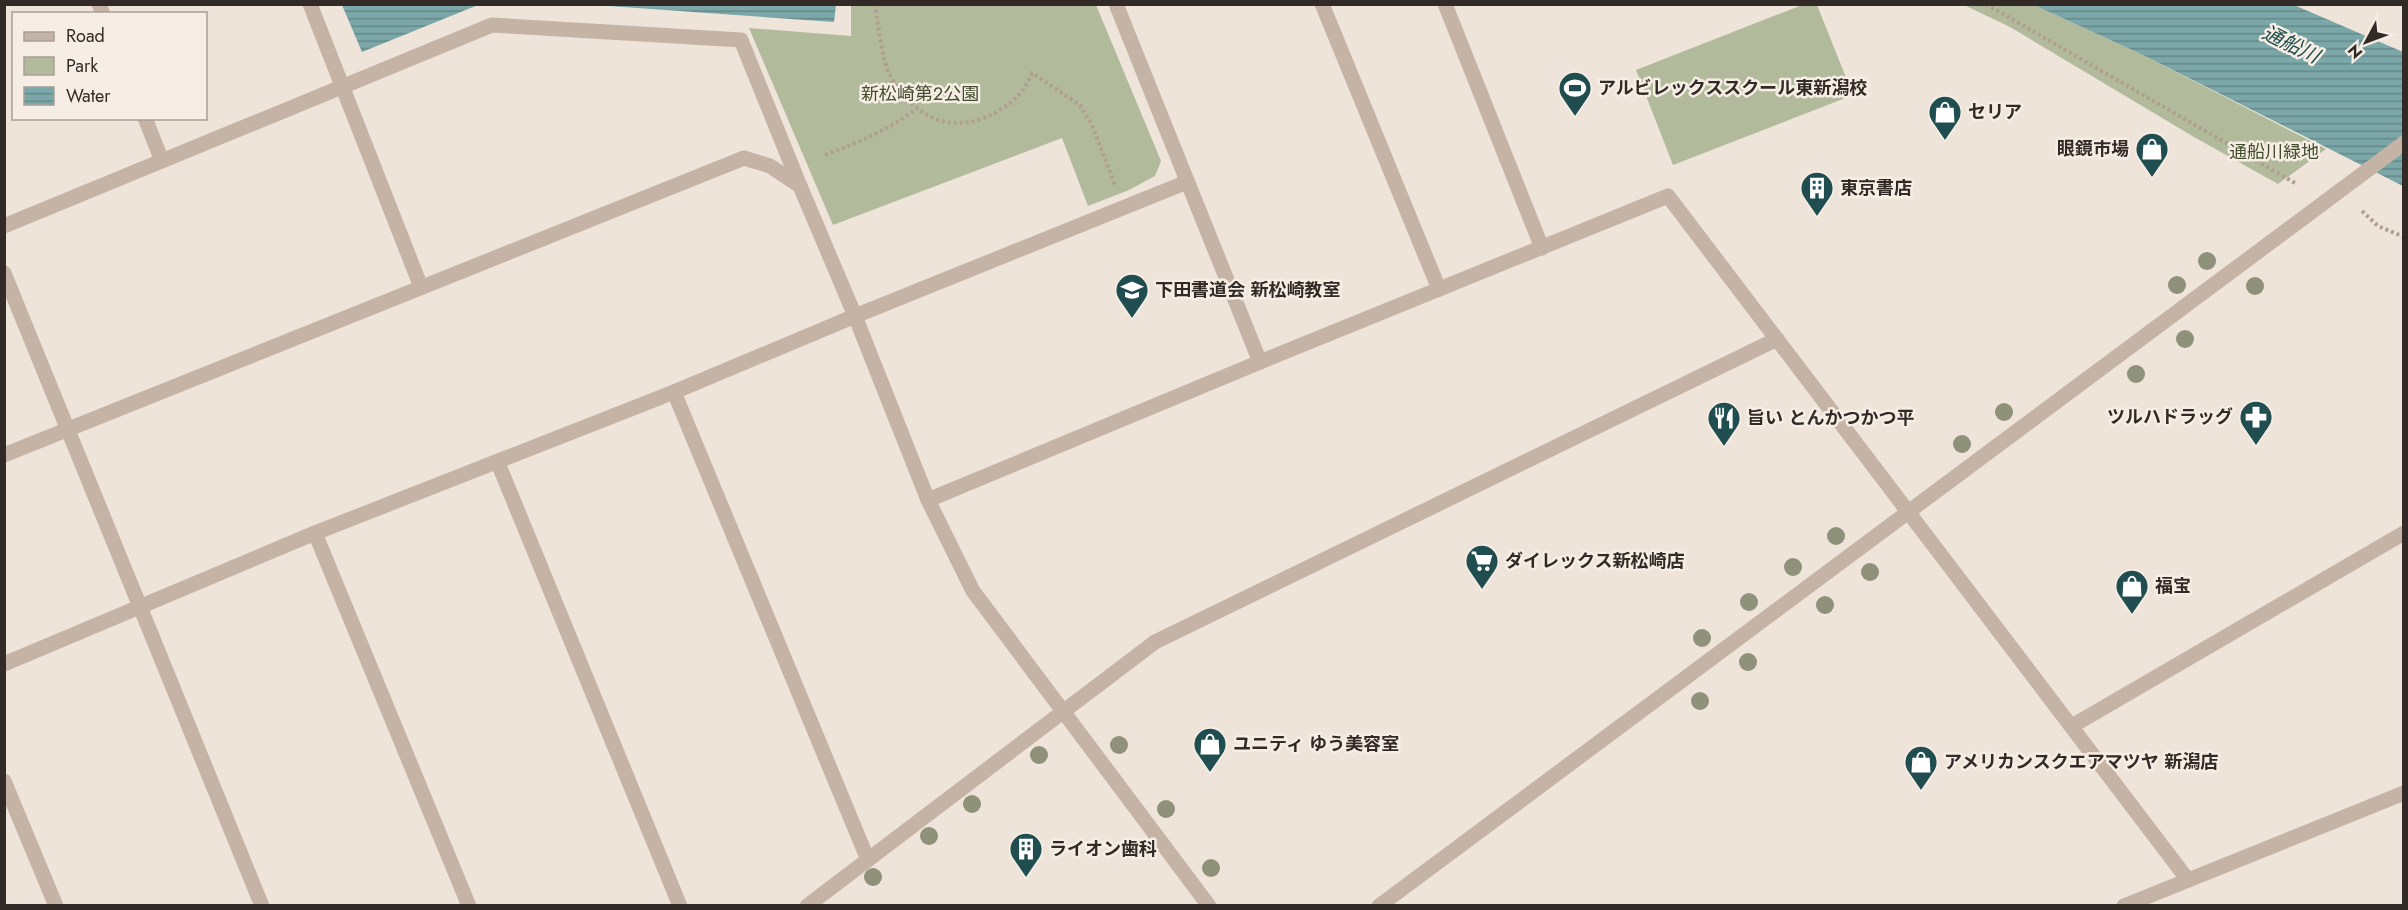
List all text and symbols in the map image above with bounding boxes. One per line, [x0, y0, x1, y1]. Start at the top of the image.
legend [12, 12, 207, 120]
north arrow [2336, 12, 2396, 72]
water label: 通船川 [2257, 18, 2326, 72]
text: Road [66, 23, 105, 49]
text: N [2342, 39, 2368, 64]
text: Park [66, 53, 98, 79]
sports icon: アルビレックススクール東新潟校 [1557, 70, 1593, 117]
place label: アルビレックススクール東新潟校 [1598, 75, 1867, 101]
park label: 新松崎第２公園 [861, 81, 979, 107]
text: Water [66, 83, 111, 109]
shop icon: セリア [1927, 94, 1963, 141]
place label: セリア [1968, 99, 2022, 125]
shop icon: 眼鏡市場 [2134, 131, 2170, 178]
place label: 眼鏡市場 [2057, 136, 2129, 162]
park label: 通船川緑地 [2229, 139, 2319, 165]
building icon: 東京書店 [1799, 170, 1835, 217]
place label: 東京書店 [1840, 175, 1912, 201]
school or university icon: 下田書道会 新松崎教室 [1114, 272, 1150, 319]
place label: 下田書道会 新松崎教室 [1155, 277, 1340, 303]
pharmacy icon: ツルハドラッグ [2238, 399, 2274, 446]
restaurant icon: 旨い とんかつかつ平 [1706, 400, 1742, 447]
place label: ツルハドラッグ [2107, 404, 2233, 430]
place label: 旨い とんかつかつ平 [1747, 405, 1914, 431]
supermarket icon: ダイレックス新松崎店 [1464, 543, 1500, 590]
place label: ダイレックス新松崎店 [1505, 548, 1684, 574]
shop icon: 福宝 [2114, 568, 2150, 615]
place label: 福宝 [2155, 573, 2191, 599]
shop icon: ユニティ ゆう美容室 [1192, 726, 1228, 773]
place label: ユニティ ゆう美容室 [1233, 731, 1399, 757]
shop icon: アメリカンスクエアマツヤ 新潟店 [1903, 744, 1939, 791]
place label: アメリカンスクエアマツヤ 新潟店 [1944, 749, 2218, 775]
building icon: ライオン歯科 [1008, 831, 1044, 878]
place label: ライオン歯科 [1049, 836, 1157, 862]

